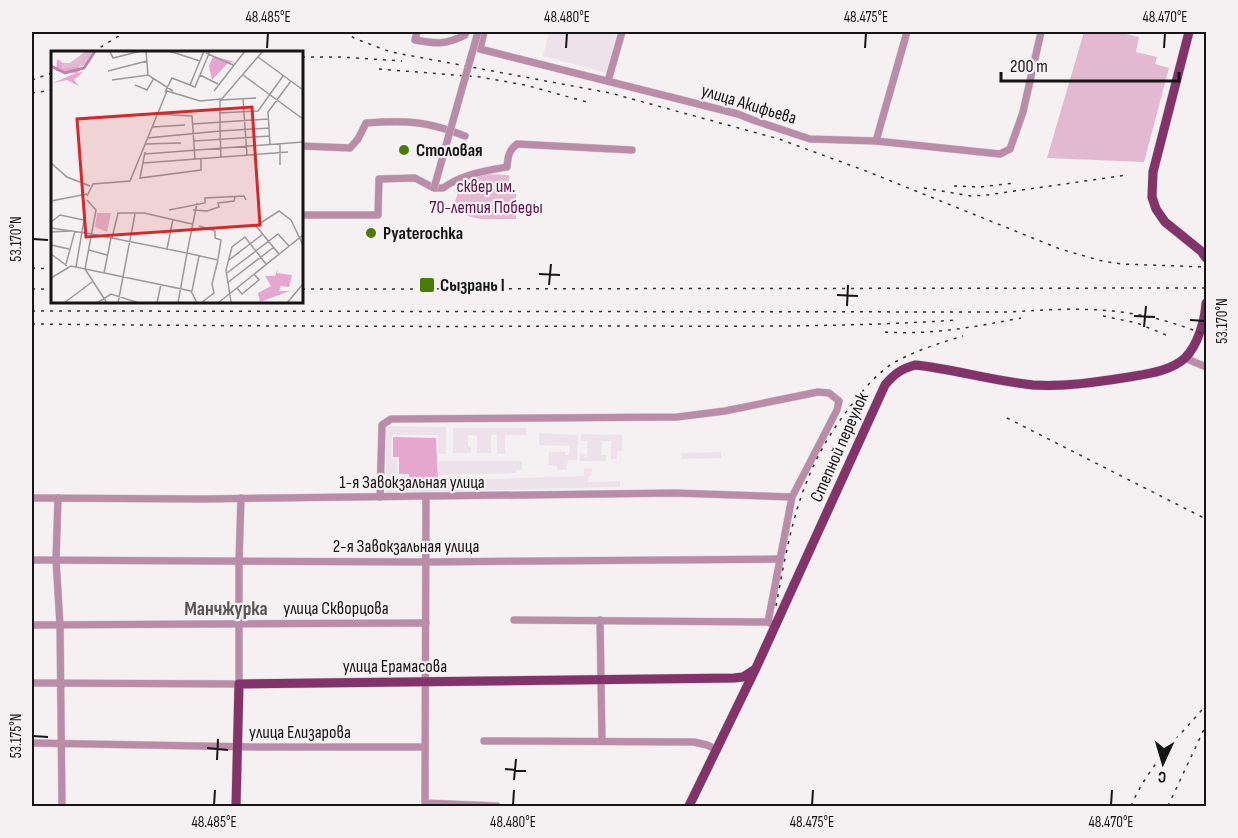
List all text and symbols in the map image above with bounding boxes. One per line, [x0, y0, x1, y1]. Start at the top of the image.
text: 48.485°E [245, 8, 291, 27]
text: 48.480°E [544, 8, 590, 27]
text: 48.475°E [844, 8, 888, 27]
text: 48.470°E [1142, 8, 1188, 27]
scale bar [1001, 45, 1180, 83]
inset map [51, 51, 303, 303]
text: 200 m [1010, 56, 1048, 77]
street label: улица Акифьева [699, 80, 799, 129]
place label: Столовая [416, 140, 483, 161]
marker: Столовая [397, 143, 411, 157]
park label: сквер им. 70-летия Победы [429, 176, 543, 218]
text: 53.170°N [7, 216, 26, 262]
place label: Pyaterochka [383, 223, 463, 244]
marker: Pyaterochka [364, 226, 378, 240]
place label: Сызрань I [440, 275, 505, 296]
marker: Сызрань I [418, 276, 436, 294]
text: 53.170°N [1213, 298, 1232, 344]
street label: Степной переулок [806, 389, 873, 505]
street label: 1-я Завокзальная улица [339, 472, 485, 493]
street label: 2-я Завокзальная улица [333, 536, 479, 557]
district label: Манчжурка [184, 597, 268, 621]
street label: улица Скворцова [283, 598, 389, 619]
street label: улица Ерамасова [343, 656, 447, 677]
text: 53.175°N [7, 714, 26, 758]
street label: улица Елизарова [249, 722, 351, 743]
north arrow [1133, 733, 1193, 793]
text: С [1157, 767, 1167, 786]
text: 48.485°E [191, 813, 237, 832]
text: 48.480°E [490, 813, 536, 832]
text: 48.475°E [790, 813, 834, 832]
text: 48.470°E [1088, 813, 1134, 832]

